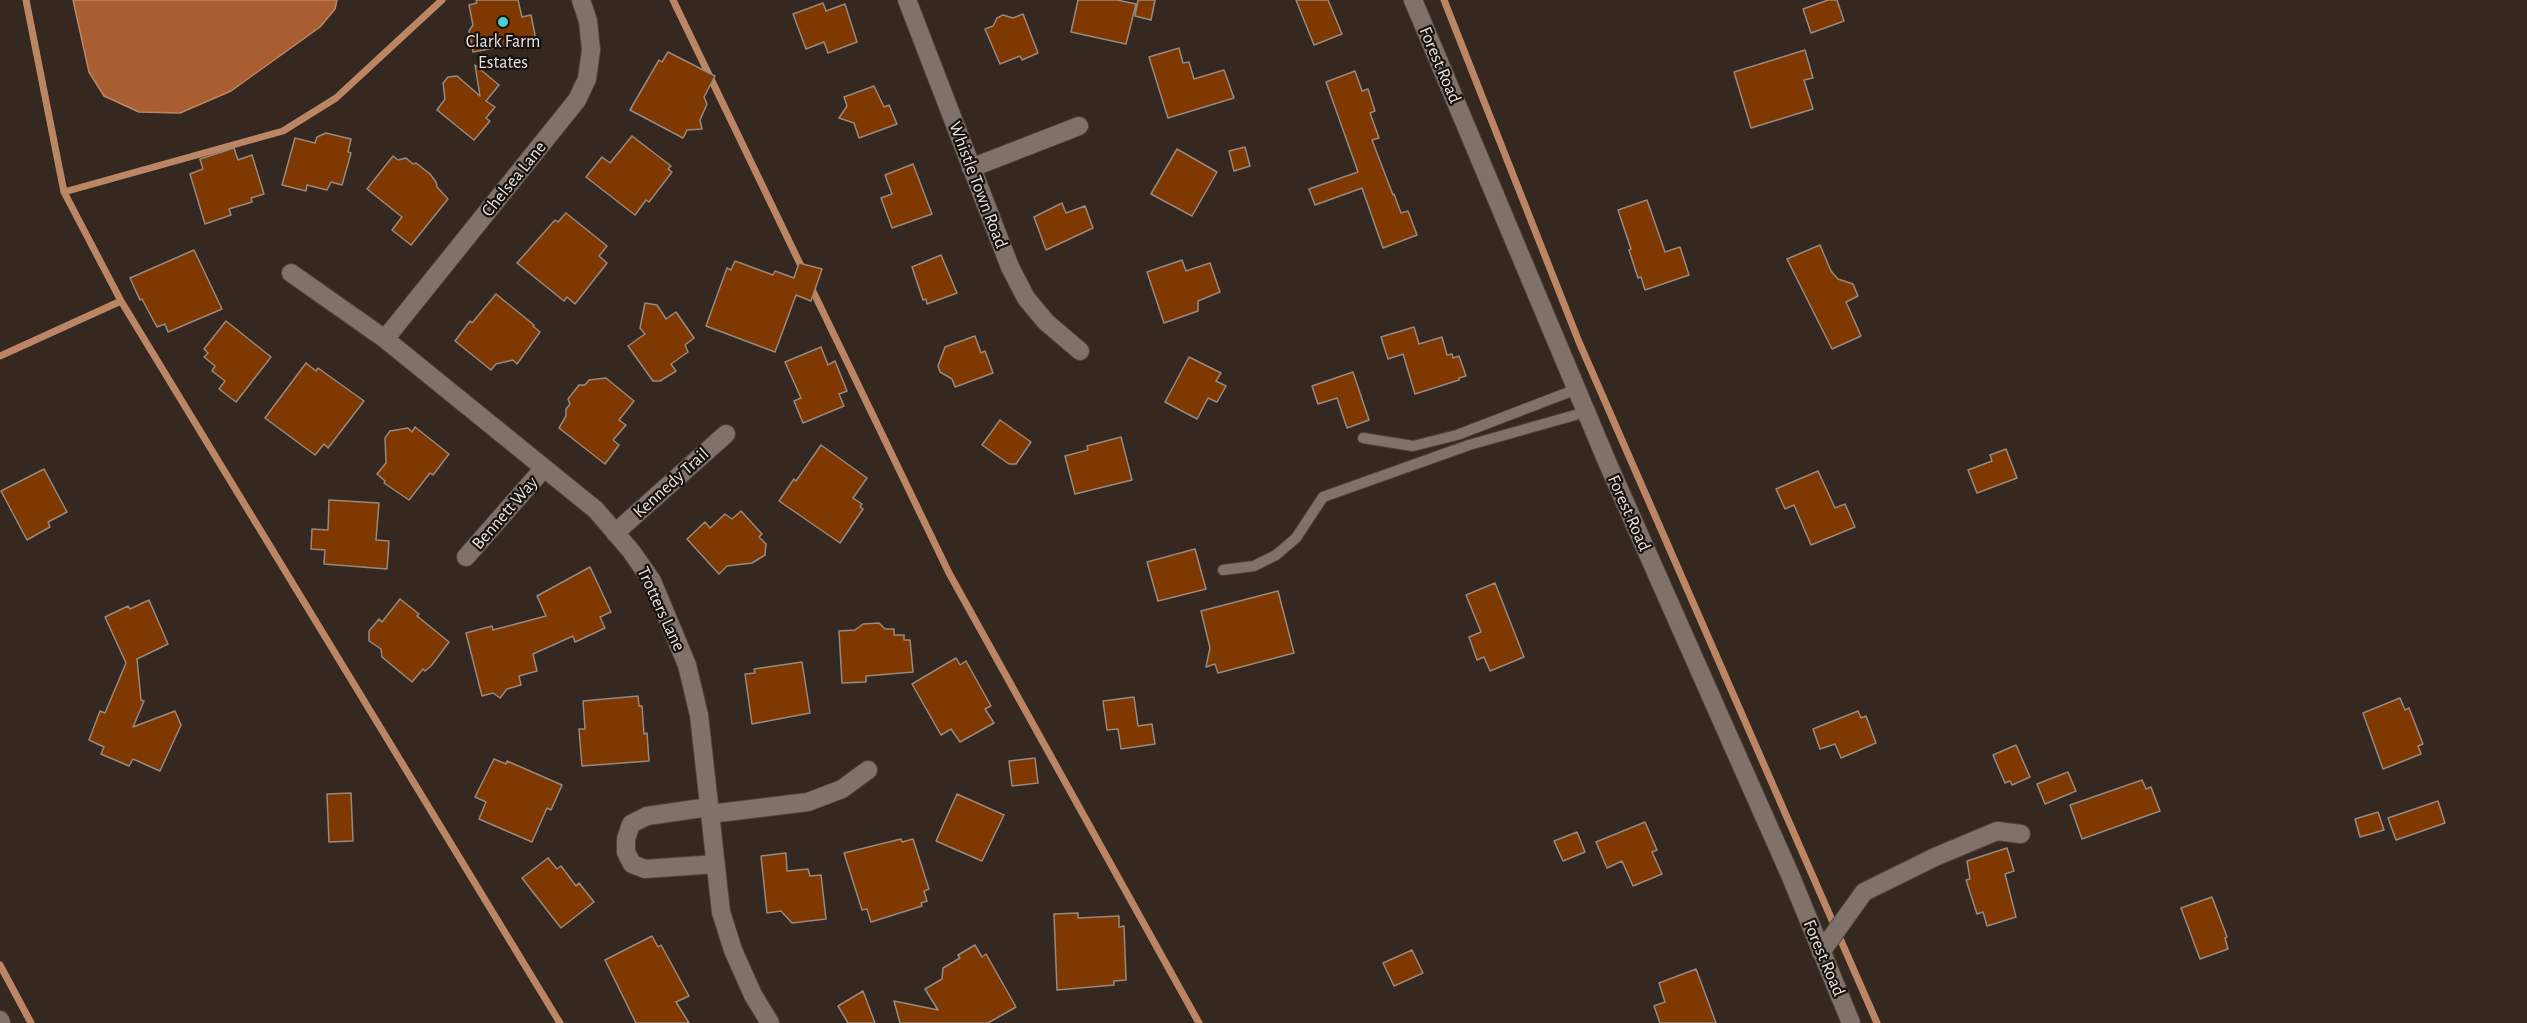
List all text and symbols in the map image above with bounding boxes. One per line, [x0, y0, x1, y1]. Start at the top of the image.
marker: Clark Farm Estates [496, 15, 510, 29]
street label: Forest Road [1414, 23, 1466, 107]
place label: Clark Farm Estates [466, 31, 540, 74]
street label: Whistle Town Road [944, 119, 1012, 251]
street label: Chelsea Lane [477, 137, 551, 221]
street label: Kennedy Trail [629, 443, 713, 523]
street label: Bennett Way [467, 472, 543, 554]
street label: Forest Road [1603, 472, 1655, 554]
street label: Trotters Lane [632, 563, 690, 655]
street label: Forest Road [1798, 916, 1850, 1000]

